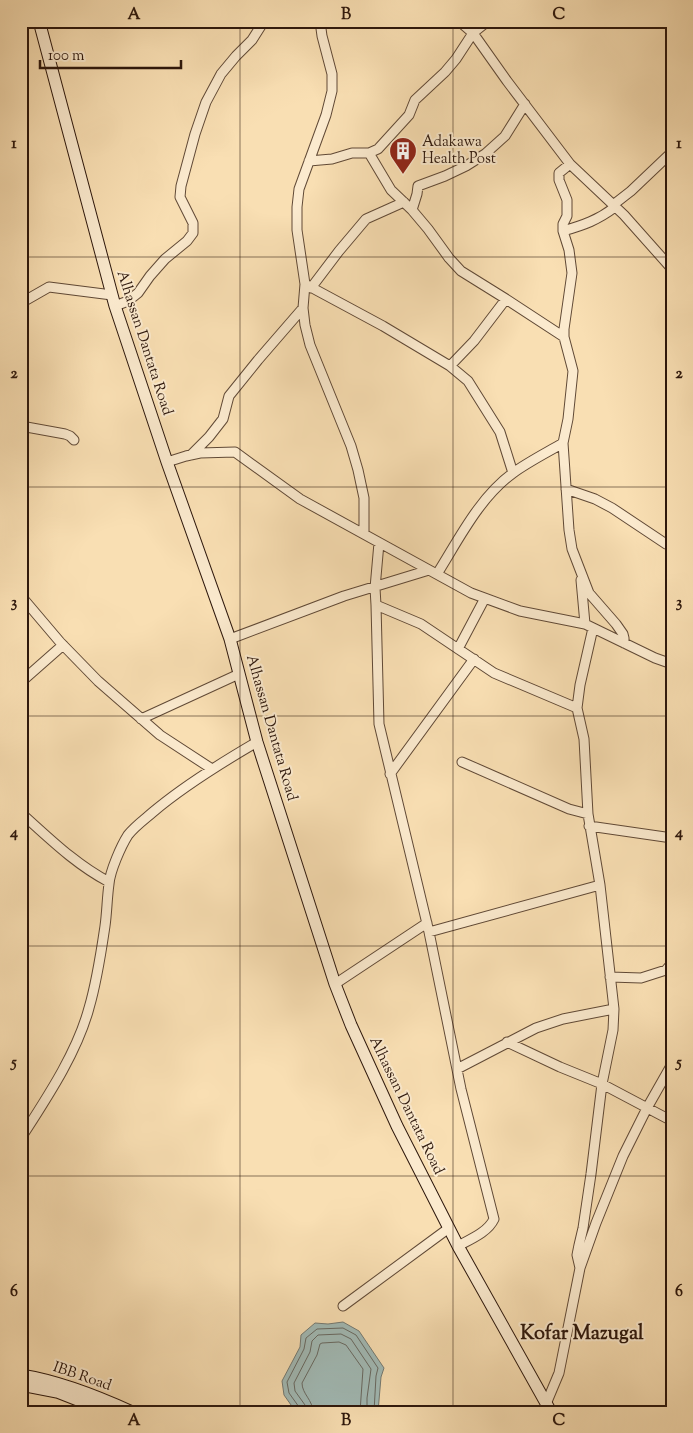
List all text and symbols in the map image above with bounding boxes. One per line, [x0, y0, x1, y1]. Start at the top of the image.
text: A [128, 4, 141, 27]
text: B [341, 4, 351, 27]
text: C [553, 4, 566, 27]
scale bar [40, 38, 181, 70]
text: 100 m [48, 46, 85, 67]
place label: Adakawa Health Post [422, 132, 496, 170]
text: 1 [11, 133, 17, 156]
text: 1 [676, 133, 682, 156]
building icon: Adakawa Health Post [388, 136, 418, 175]
street label: Alhassan Dantata Road [111, 268, 178, 419]
text: 2 [10, 363, 18, 386]
text: 2 [675, 363, 683, 386]
text: 3 [11, 592, 18, 615]
text: 3 [676, 592, 683, 615]
street label: Alhassan Dantata Road [240, 652, 302, 804]
text: 4 [9, 822, 18, 845]
text: 4 [674, 822, 683, 845]
street label: Alhassan Dantata Road [363, 1033, 449, 1179]
text: 5 [9, 1052, 17, 1075]
text: 5 [674, 1052, 682, 1075]
text: 6 [10, 1281, 18, 1304]
text: 6 [675, 1281, 683, 1304]
district label: Kofar Mazugal [520, 1320, 644, 1349]
street label: IBB Road [50, 1357, 115, 1397]
text: A [128, 1410, 141, 1433]
text: B [341, 1410, 351, 1433]
text: C [553, 1410, 566, 1433]

